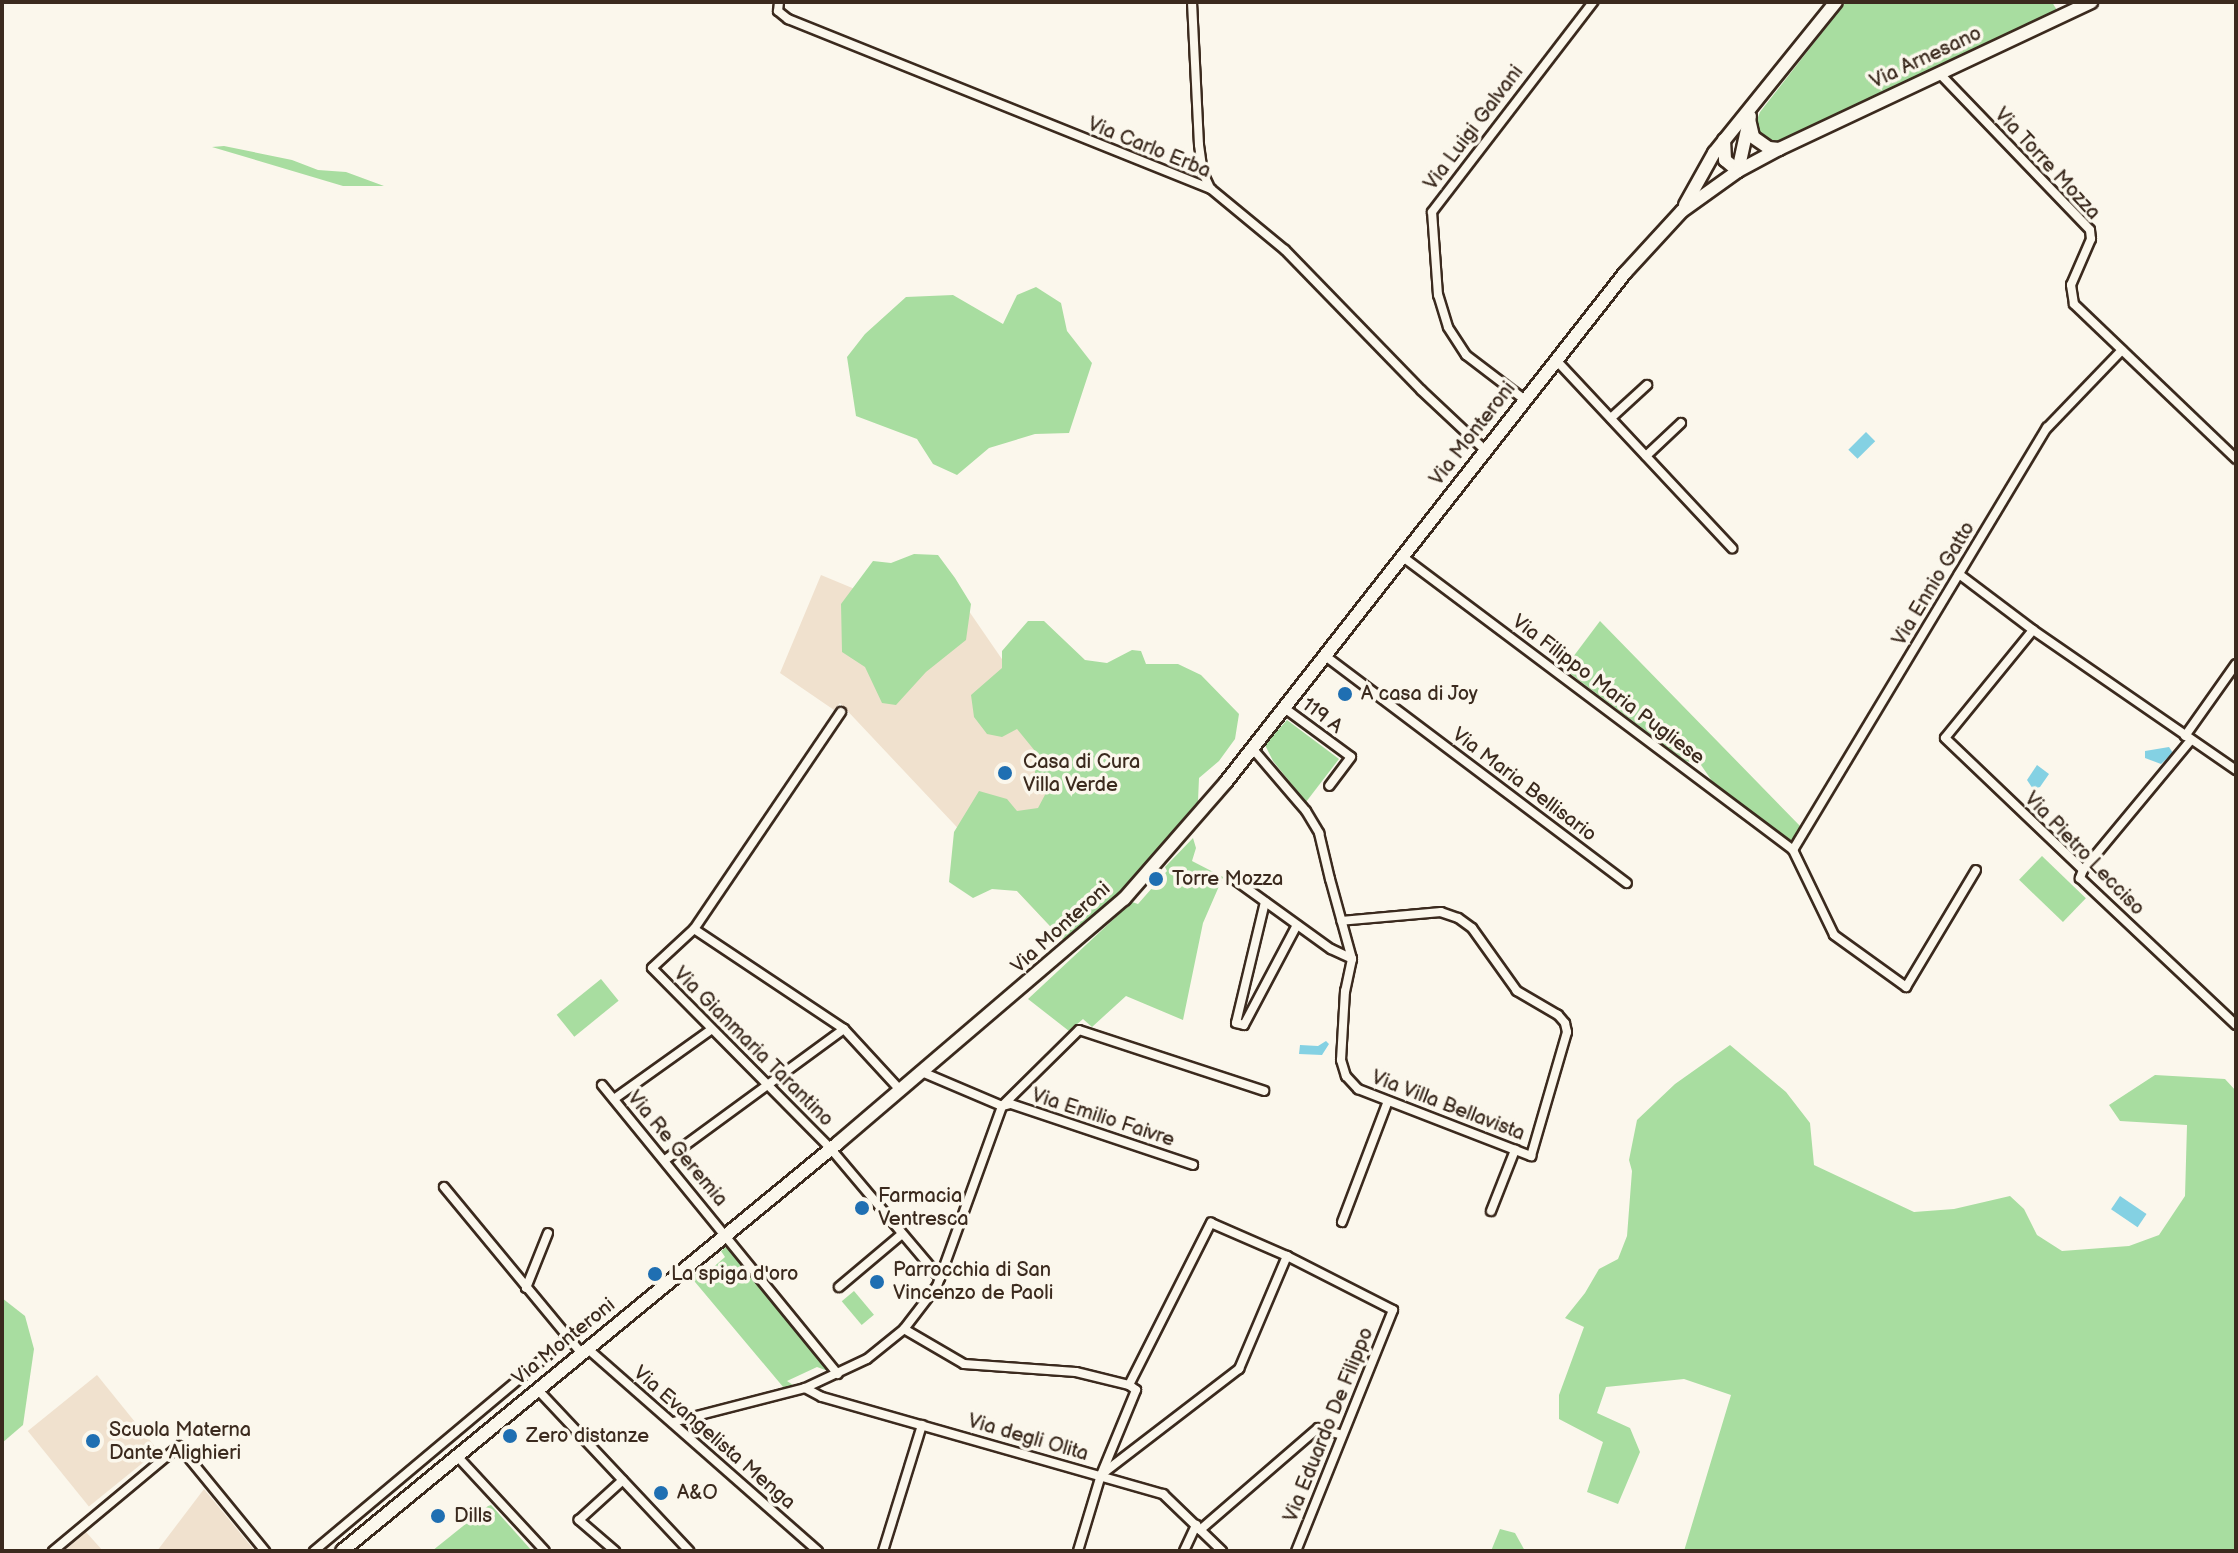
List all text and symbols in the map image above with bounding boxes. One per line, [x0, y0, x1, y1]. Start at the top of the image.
street label: Via Arnesano [1866, 22, 1986, 94]
street label: Via Luigi Galvani [1419, 61, 1529, 195]
street label: Via Torre Mozza [1989, 103, 2105, 225]
street label: Via Carlo Erba [1084, 112, 1214, 184]
street label: Via Monteroni [1425, 377, 1521, 491]
street label: Via Ennio Gatto [1888, 518, 1980, 650]
street label: Via Filippo Maria Pugliese [1507, 610, 1709, 770]
place label: A casa di Joy [1361, 682, 1479, 706]
marker: A casa di Joy [1336, 685, 1354, 703]
street label: 119 A [1297, 693, 1347, 739]
street label: Via Maria Bellisario [1447, 723, 1601, 847]
place label: Casa di Cura Villa Verde [1023, 750, 1140, 797]
marker: Casa di Cura Villa Verde [994, 762, 1016, 784]
street label: Via Pietro Lecciso [2019, 787, 2149, 921]
place label: Torre Mozza [1172, 867, 1283, 891]
marker: Torre Mozza [1147, 870, 1165, 888]
street label: Via Monteroni [1006, 877, 1116, 979]
street label: Via Gianmaria Tarantino [668, 962, 838, 1132]
street label: Via Villa Bellavista [1368, 1066, 1528, 1146]
street label: Via Emilio Faivre [1028, 1084, 1178, 1152]
street label: Via Re Geremia [622, 1086, 732, 1212]
place label: Farmacia Ventresca [878, 1184, 969, 1231]
marker: Farmacia Ventresca [853, 1199, 871, 1217]
place label: Parrocchia di San Vincenzo de Paoli [893, 1258, 1053, 1305]
place label: La spiga d'oro [671, 1262, 798, 1286]
marker: La spiga d'oro [646, 1265, 664, 1283]
marker: Parrocchia di San Vincenzo de Paoli [868, 1273, 886, 1291]
street label: Via Monteroni [508, 1293, 620, 1391]
street label: Via Eduardo De Filippo [1279, 1324, 1379, 1526]
street label: Via Evangelista Menga [628, 1361, 800, 1515]
street label: Via degli Olita [965, 1409, 1091, 1467]
place label: Scuola Materna Dante Alighieri [109, 1418, 251, 1465]
place label: Zero distanze [526, 1424, 649, 1448]
marker: Zero distanze [501, 1427, 519, 1445]
marker: Scuola Materna Dante Alighieri [84, 1432, 102, 1450]
place label: A&O [677, 1481, 718, 1505]
marker: A&O [652, 1484, 670, 1502]
place label: Dills [454, 1504, 492, 1528]
marker: Dills [429, 1507, 447, 1525]

